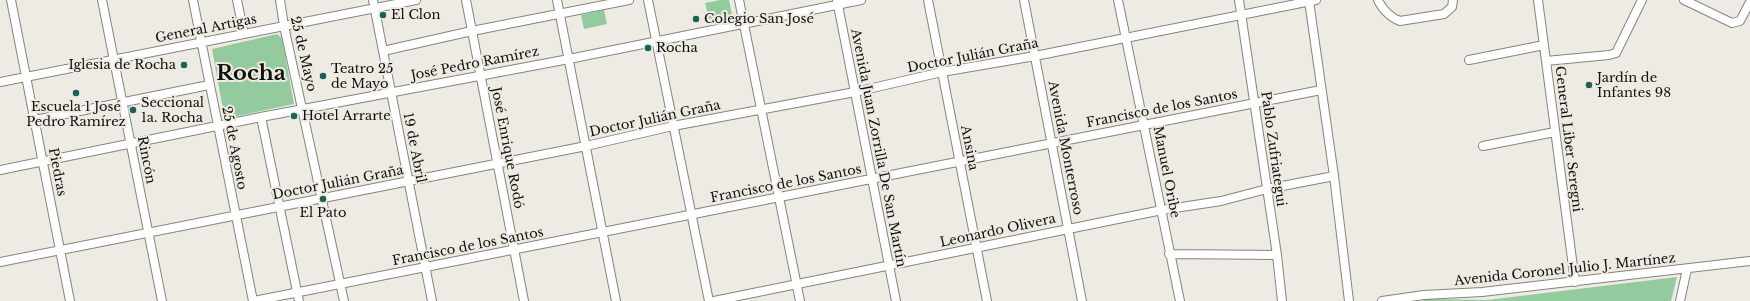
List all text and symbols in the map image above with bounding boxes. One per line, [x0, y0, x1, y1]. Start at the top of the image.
place label: El Clon [391, 7, 441, 23]
marker: El Clon [378, 10, 388, 20]
place label: Colegio San José [704, 11, 814, 27]
street label: General Artigas [154, 12, 258, 46]
marker: Colegio San José [691, 14, 701, 24]
street label: 25 de Mayo [287, 15, 319, 93]
street label: Avenida Juan Zorrilla De San Martín [847, 27, 909, 269]
street label: Doctor Julián Graña [906, 36, 1040, 76]
place label: Rocha [656, 40, 698, 56]
marker: Rocha [643, 43, 653, 53]
street label: José Pedro Ramírez [410, 44, 540, 84]
place label: Iglesia de Rocha [68, 57, 176, 73]
marker: Iglesia de Rocha [179, 60, 189, 70]
district label: Rocha [216, 61, 286, 87]
place label: Teatro 25 de Mayo [331, 61, 393, 92]
street label: General Liber Seregni [1551, 65, 1585, 213]
place label: Jardín de Infantes 98 [1597, 70, 1671, 101]
marker: Teatro 25 de Mayo [318, 71, 328, 81]
street label: Avenida Monterroso [1044, 80, 1086, 216]
marker: Jardín de Infantes 98 [1584, 80, 1594, 90]
street label: José Enrique Rodó [488, 86, 526, 210]
street label: Francisco de los Santos [1085, 87, 1239, 131]
marker: Escuela 1 José Pedro Ramírez [71, 88, 81, 98]
street label: Pablo Zufriategui [1257, 90, 1289, 208]
place label: Seccional 1a. Rocha [141, 95, 204, 126]
street label: Doctor Julián Graña [588, 98, 722, 140]
place label: Escuela 1 José Pedro Ramírez [26, 99, 126, 130]
marker: Seccional 1a. Rocha [128, 105, 138, 115]
street label: 25 de Agosto [218, 105, 250, 191]
place label: Hotel Arrarte [302, 108, 391, 124]
marker: Hotel Arrarte [289, 111, 299, 121]
street label: 19 de Abril [400, 112, 428, 184]
street label: Ansina [957, 124, 981, 172]
street label: Manuel Oribe [1149, 125, 1183, 219]
street label: Rincón [134, 135, 158, 185]
street label: Piedras [45, 147, 69, 197]
street label: Francisco de los Santos [709, 162, 863, 206]
street label: Doctor Julián Graña [271, 163, 405, 203]
marker: El Pato [318, 194, 328, 204]
place label: El Pato [300, 205, 346, 221]
street label: Leonardo Olivera [939, 211, 1057, 251]
street label: Francisco de los Santos [391, 225, 545, 269]
street label: Avenida Coronel Julio J. Martínez [1454, 251, 1676, 289]

